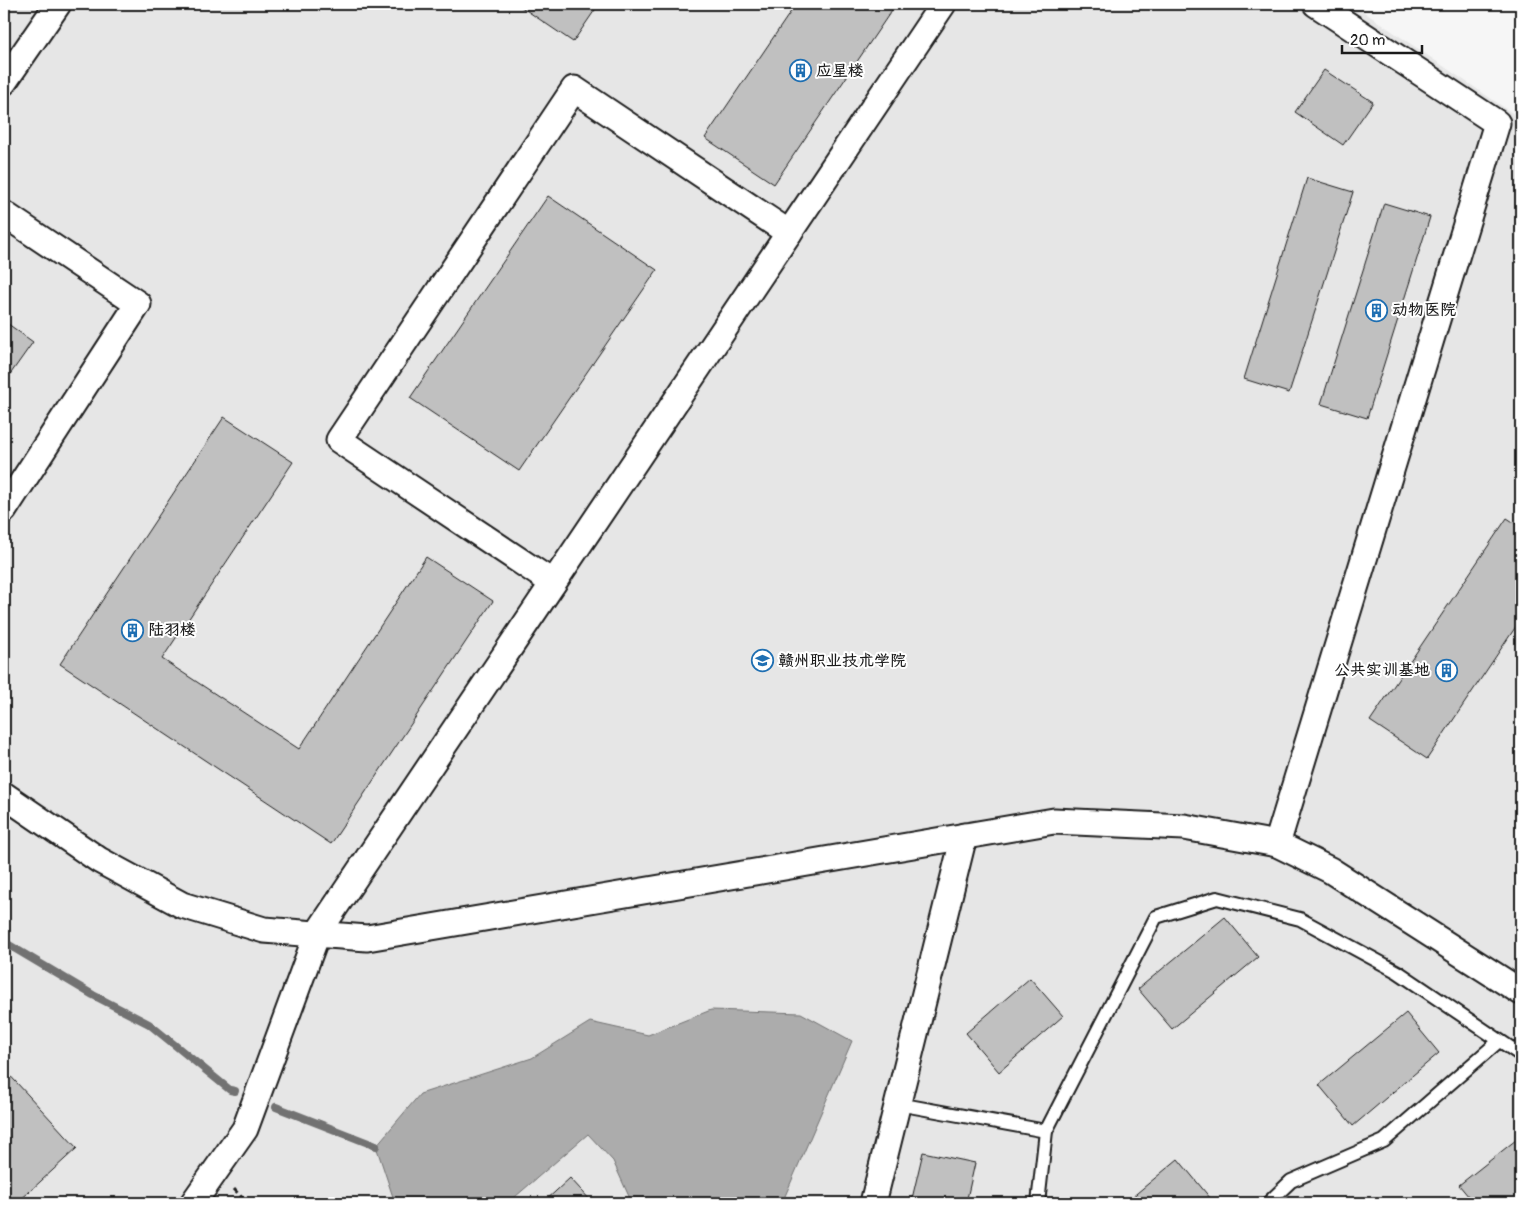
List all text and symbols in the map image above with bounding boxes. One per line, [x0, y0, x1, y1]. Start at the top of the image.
scale bar [1342, 22, 1422, 54]
text: 20 m [1350, 31, 1385, 50]
building icon: 应星楼 [788, 59, 812, 83]
place label: 应星楼 [816, 61, 864, 81]
building icon: 动物医院 [1364, 298, 1388, 322]
place label: 动物医院 [1392, 300, 1456, 320]
building icon: 陆羽楼 [120, 618, 144, 642]
place label: 陆羽楼 [148, 620, 196, 640]
school or university icon: 赣州职业技术学院 [750, 649, 774, 673]
place label: 赣州职业技术学院 [778, 651, 906, 671]
building icon: 公共实训基地 [1434, 658, 1458, 682]
place label: 公共实训基地 [1334, 660, 1430, 680]

